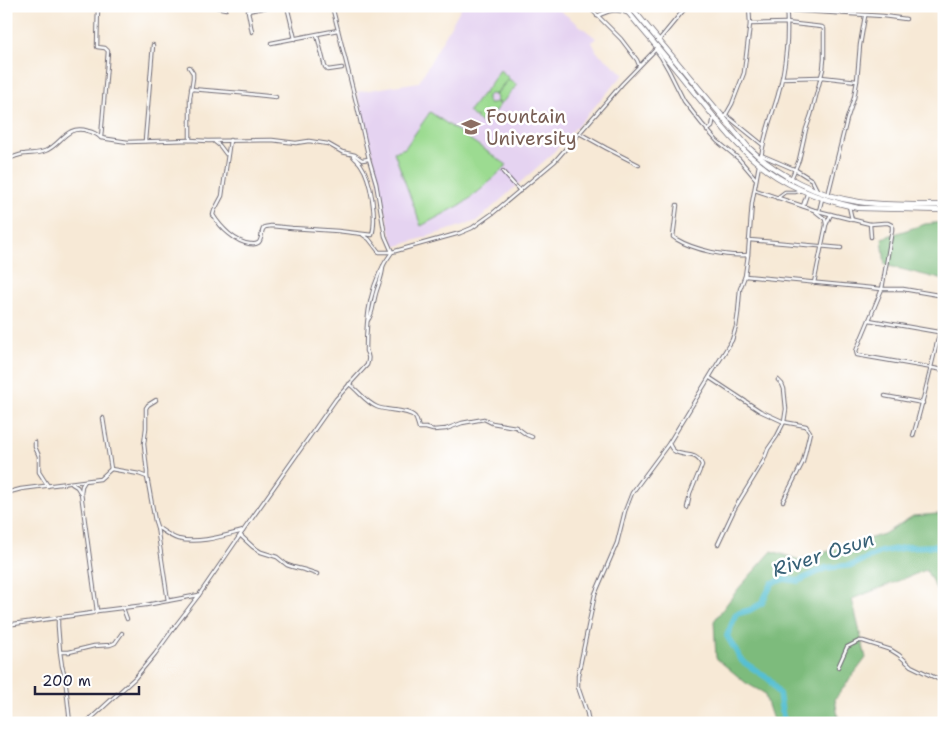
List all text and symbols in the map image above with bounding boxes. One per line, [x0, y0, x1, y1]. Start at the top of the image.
place label: Fountain University [486, 104, 577, 151]
school or university icon: Fountain University [460, 116, 482, 138]
water label: River Osun [769, 525, 877, 583]
scale bar [35, 664, 139, 696]
text: 200 m [42, 671, 91, 691]

